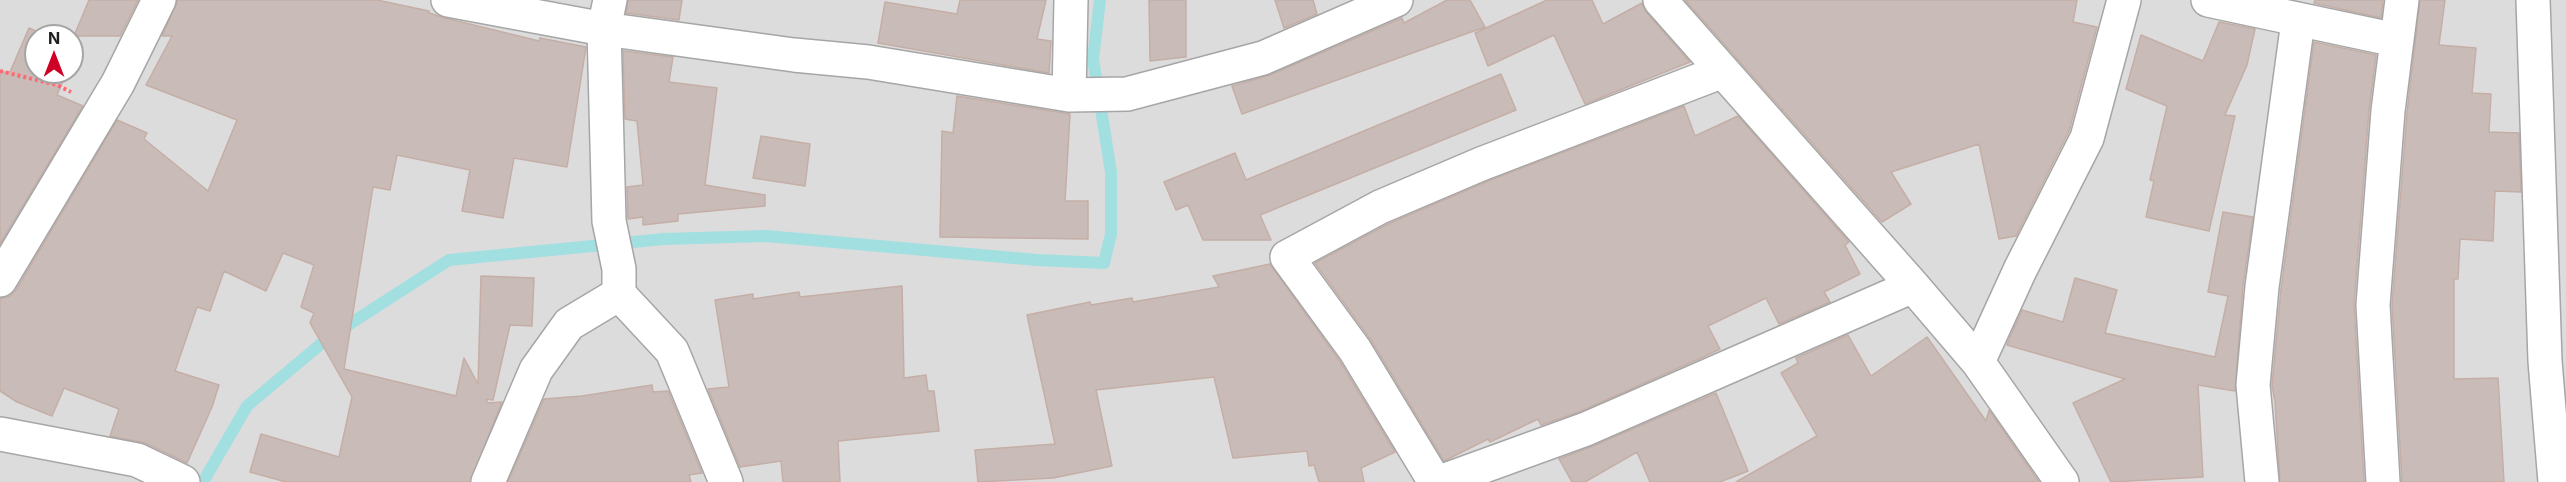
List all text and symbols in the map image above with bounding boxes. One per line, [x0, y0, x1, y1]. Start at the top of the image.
north arrow [24, 24, 84, 84]
text: N [48, 28, 60, 48]

